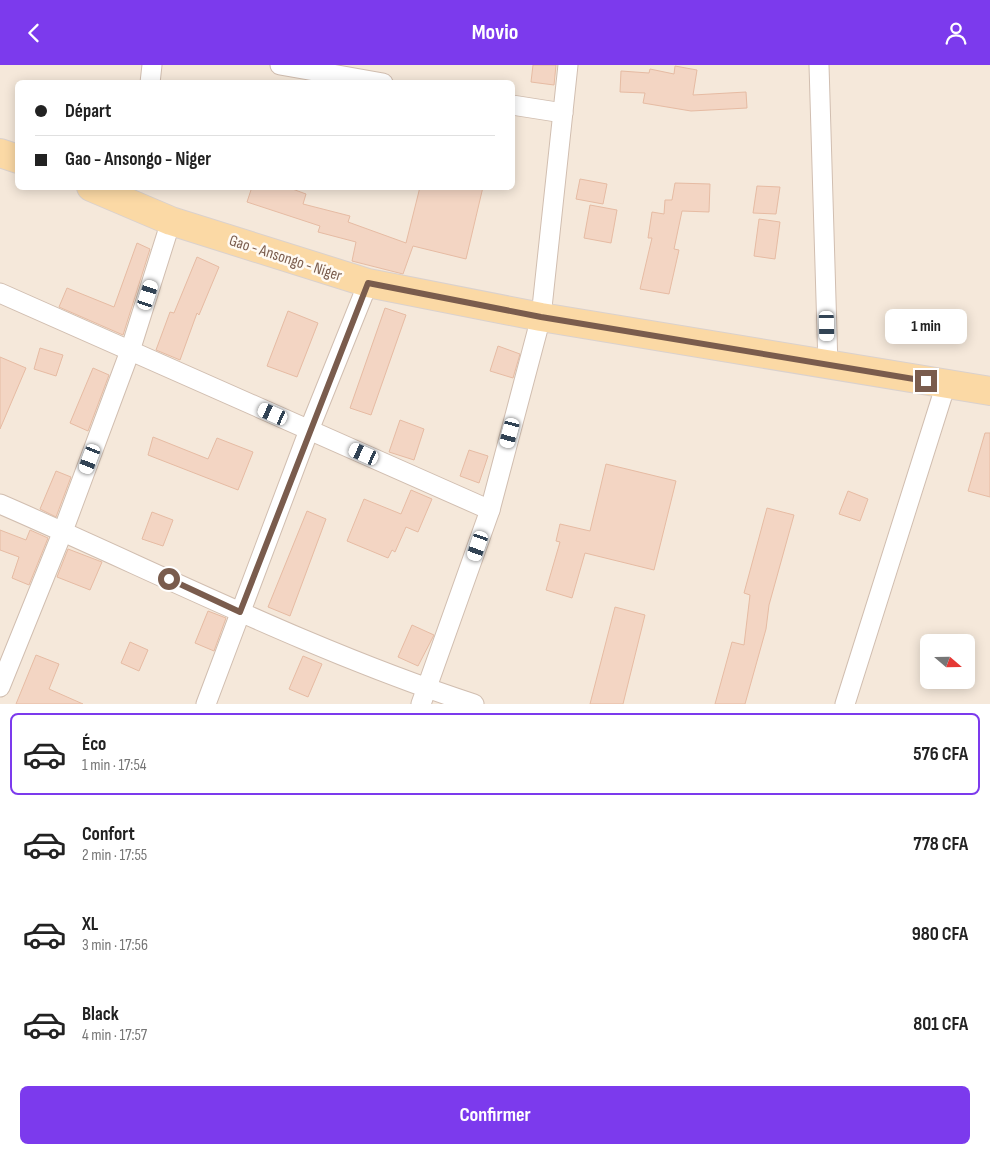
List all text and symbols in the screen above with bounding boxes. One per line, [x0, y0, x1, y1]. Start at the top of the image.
icon: back [20, 19, 48, 47]
text: Movio [472, 19, 518, 46]
icon: person [942, 19, 970, 47]
text: Départ [65, 100, 111, 123]
text: Gao - Ansongo - Niger [65, 148, 211, 171]
street label: Gao - Ansongo - Niger [227, 231, 345, 286]
car [136, 278, 159, 312]
callout: 1 min [885, 309, 967, 343]
car [819, 311, 834, 341]
text: 1 min [911, 317, 941, 336]
route end [915, 370, 937, 392]
car [256, 401, 289, 427]
car [498, 417, 521, 449]
car [347, 441, 380, 467]
car [77, 442, 102, 476]
car [466, 529, 489, 563]
route start [158, 568, 180, 590]
north arrow [920, 634, 975, 689]
map controls [920, 634, 975, 689]
icon: car [22, 732, 67, 777]
text: Éco [82, 733, 106, 756]
text: 576 CFA [913, 743, 968, 766]
text: 1 min · 17:54 [82, 756, 147, 775]
icon: car [22, 822, 67, 867]
text: Confort [82, 823, 135, 846]
text: 778 CFA [913, 833, 968, 856]
text: 2 min · 17:55 [82, 846, 147, 865]
icon: car [22, 912, 67, 957]
text: XL [82, 913, 98, 936]
text: 980 CFA [912, 923, 968, 946]
text: 3 min · 17:56 [82, 936, 148, 955]
icon: car [22, 1002, 67, 1047]
text: Black [82, 1003, 119, 1026]
text: 801 CFA [913, 1013, 968, 1036]
text: 4 min · 17:57 [82, 1026, 147, 1045]
button: Confirmer [20, 1086, 970, 1144]

